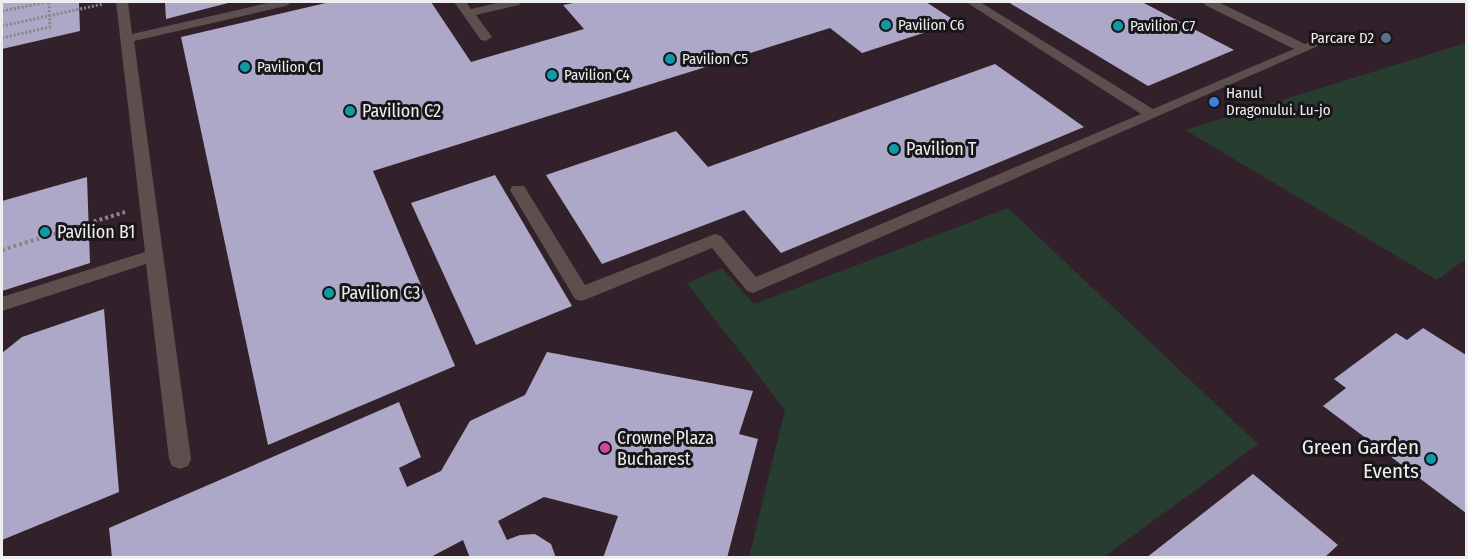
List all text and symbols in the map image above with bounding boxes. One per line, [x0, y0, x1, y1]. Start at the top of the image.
place label: Pavilion C6 [898, 16, 964, 34]
place label: Pavilion C7 [1130, 17, 1195, 35]
marker: Pavilion C6 [879, 18, 893, 32]
marker: Pavilion C7 [1111, 19, 1125, 33]
place label: Parcare D2 [1310, 29, 1374, 47]
marker: Parcare D2 [1379, 31, 1393, 45]
place label: Pavilion C5 [682, 50, 748, 68]
marker: Pavilion C5 [663, 52, 677, 66]
place label: Pavilion C1 [257, 58, 321, 76]
marker: Pavilion C1 [238, 60, 252, 74]
place label: Pavilion C4 [564, 66, 630, 84]
marker: Pavilion C4 [545, 68, 559, 82]
place label: Hanul Dragonului. Lu-jo [1226, 84, 1331, 119]
marker: Hanul Dragonului. Lu-jo [1207, 95, 1221, 109]
place label: Pavilion C2 [362, 100, 441, 122]
marker: Pavilion C2 [343, 104, 357, 118]
place label: Pavilion T [906, 138, 977, 160]
marker: Pavilion T [887, 142, 901, 156]
place label: Pavilion B1 [57, 221, 135, 243]
marker: Pavilion B1 [38, 225, 52, 239]
place label: Pavilion C3 [341, 282, 420, 304]
marker: Pavilion C3 [322, 286, 336, 300]
place label: Crowne Plaza Bucharest [617, 427, 714, 470]
place label: Green Garden Events [1302, 434, 1419, 484]
marker: Crowne Plaza Bucharest [598, 441, 612, 455]
marker: Green Garden Events [1424, 452, 1438, 466]

